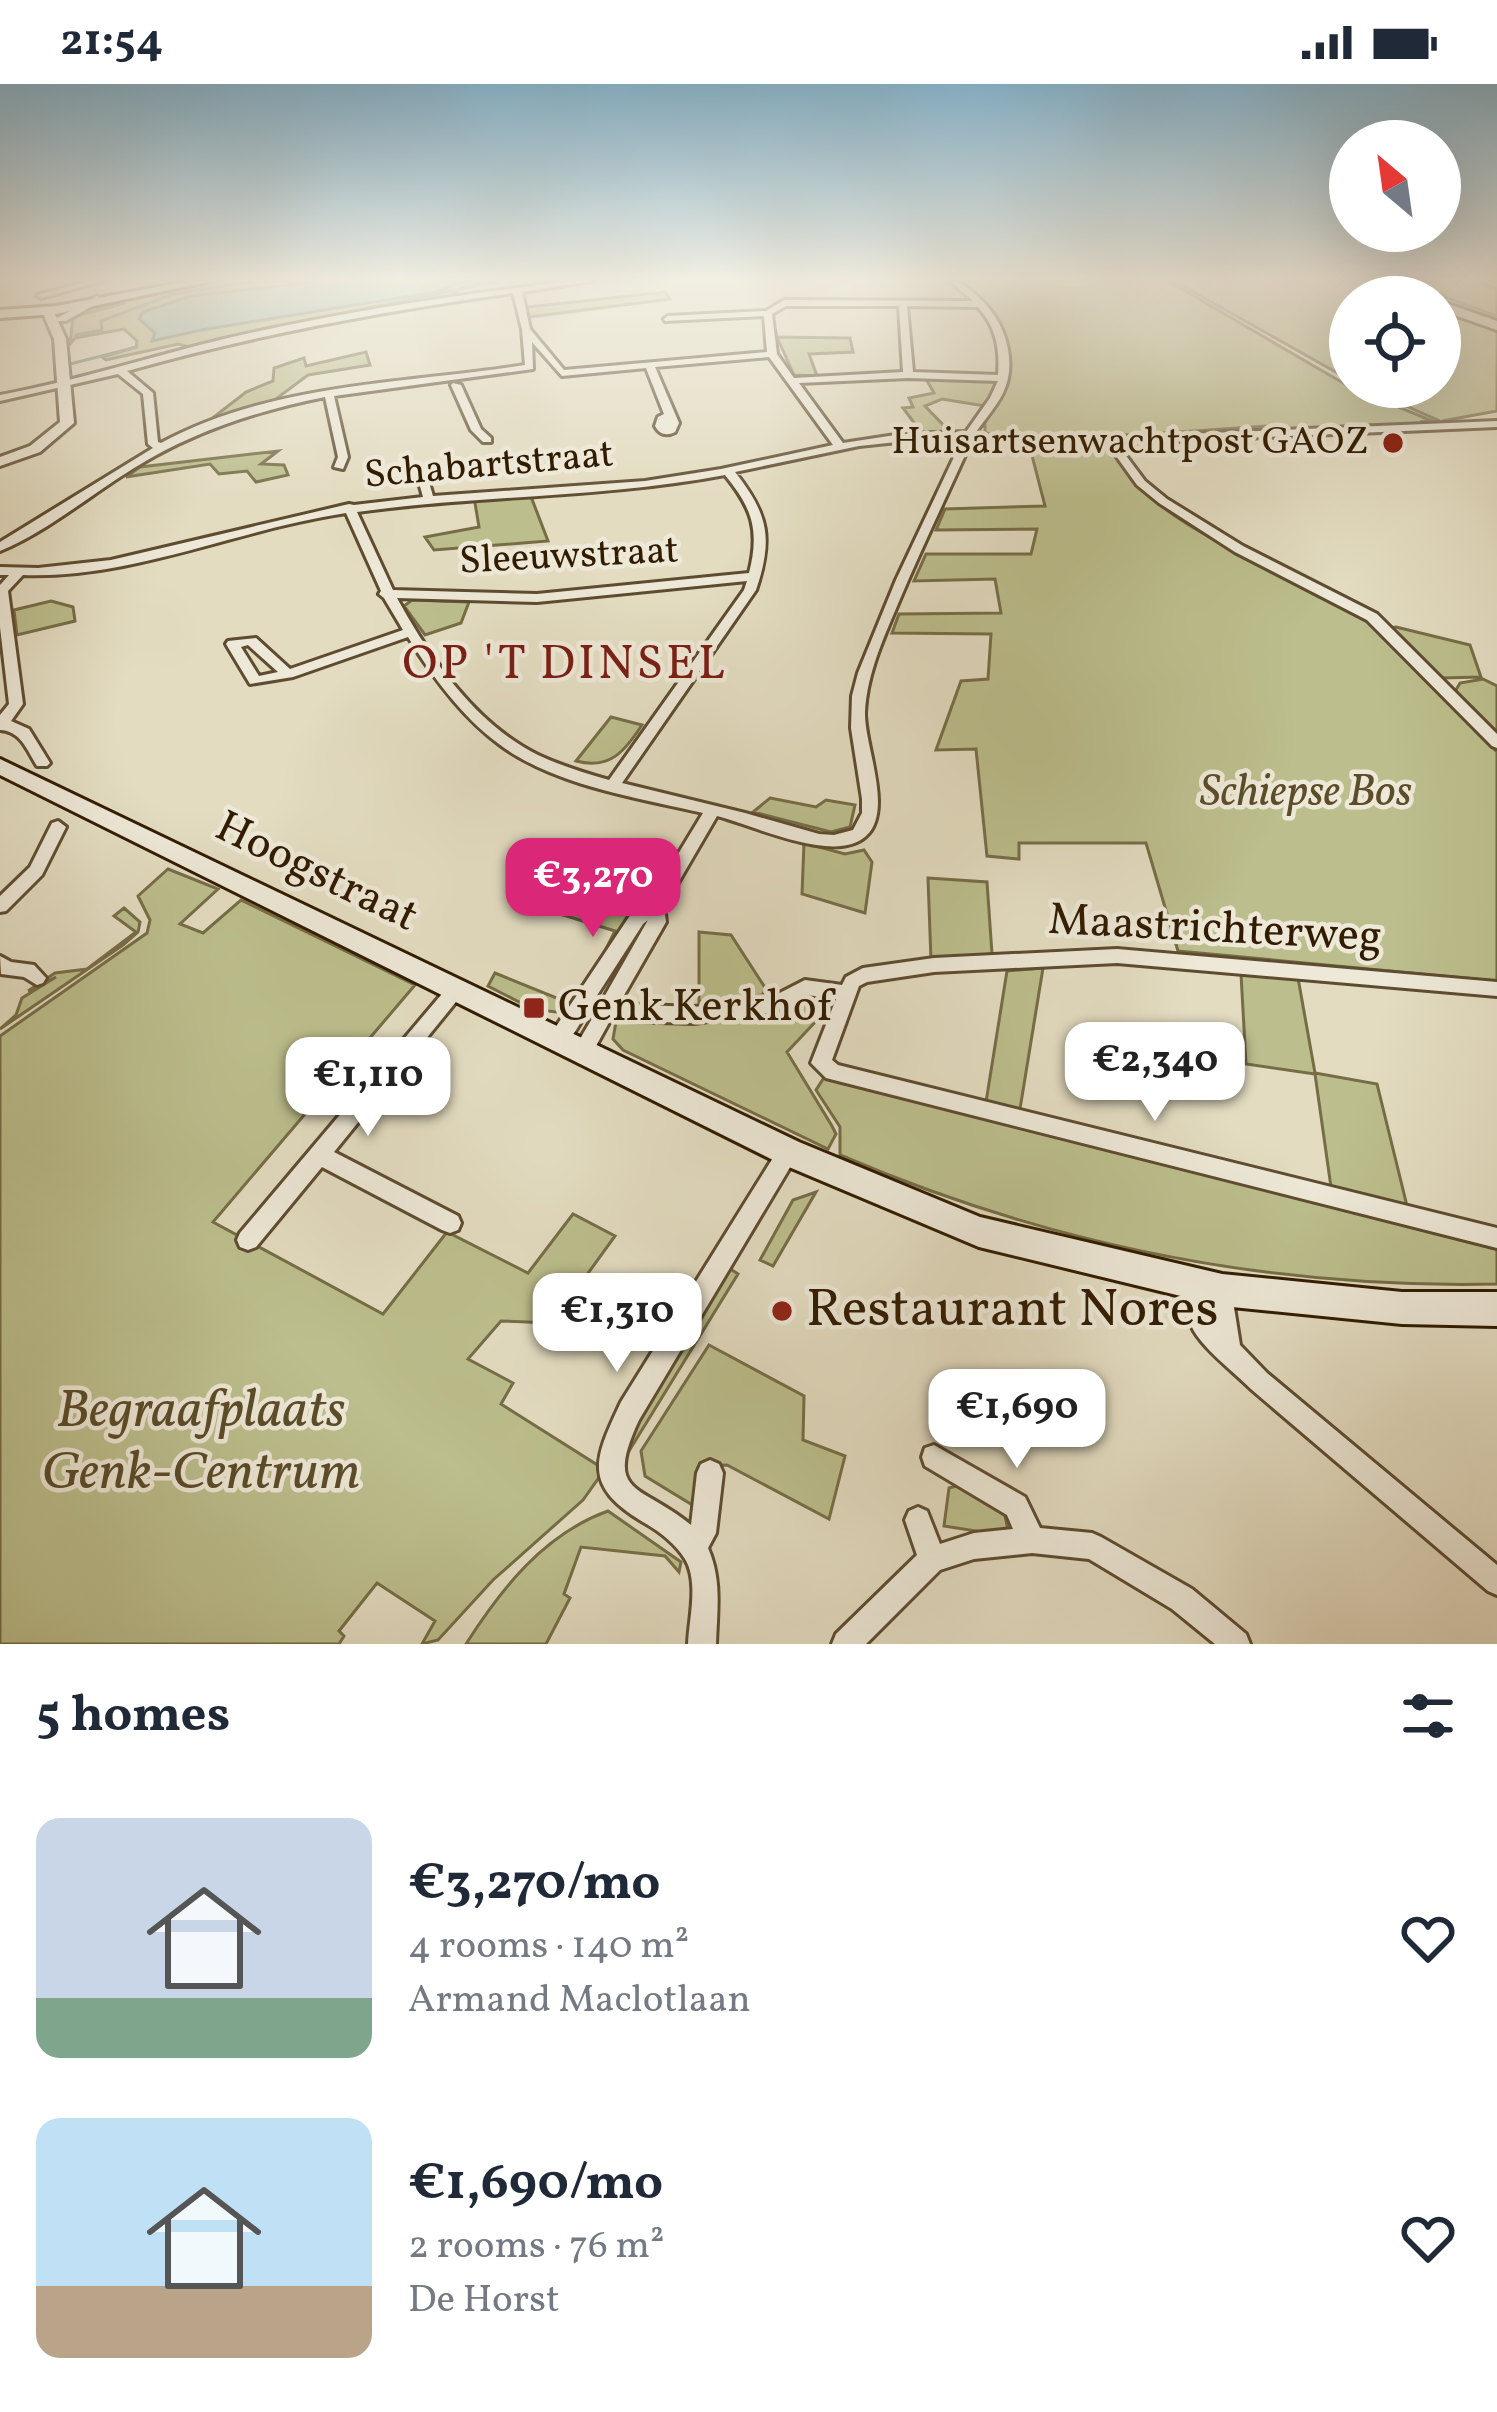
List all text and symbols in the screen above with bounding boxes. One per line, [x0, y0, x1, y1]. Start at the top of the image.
text: 21:54 [60, 11, 163, 74]
north arrow [1329, 120, 1461, 252]
map controls [1329, 120, 1461, 408]
button: locate [1329, 276, 1461, 408]
place label: Huisartsenwachtpost GAOZ [891, 416, 1369, 470]
street label: Schabartstraat [362, 428, 616, 504]
marker: Huisartsenwachtpost GAOZ [1380, 430, 1406, 456]
street label: Sleeuwstraat [458, 524, 680, 590]
district label: OP 'T DINSEL [402, 632, 728, 699]
park label: Schiepse Bos [1200, 762, 1412, 825]
street label: Hoogstraat [204, 797, 428, 949]
pin: €3,270 [495, 838, 691, 940]
text: €3,270 [532, 850, 654, 904]
street label: Maastrichterweg [1046, 890, 1384, 970]
place label: Genk Kerkhof [558, 977, 836, 1040]
marker: Genk Kerkhof [521, 995, 547, 1021]
pin: €2,340 [1057, 1022, 1253, 1124]
text: €2,340 [1092, 1034, 1218, 1088]
pin: €1,110 [270, 1037, 466, 1139]
text: €1,110 [312, 1049, 424, 1103]
pin: €1,310 [519, 1273, 715, 1375]
place label: Restaurant Nores [806, 1274, 1219, 1349]
text: €1,310 [560, 1285, 674, 1339]
marker: Restaurant Nores [769, 1298, 795, 1324]
pin: €1,690 [919, 1369, 1115, 1471]
park label: Begraafplaats Genk-Centrum [42, 1375, 360, 1512]
text: €1,690 [955, 1381, 1079, 1435]
text: 5 homes [36, 1681, 230, 1752]
icon: filters [1395, 1683, 1461, 1749]
text: €3,270/mo [408, 1849, 660, 1920]
icon: home [132, 1866, 276, 2010]
icon: heart [1395, 1905, 1461, 1971]
text: 4 rooms · 140 m² [408, 1920, 689, 1974]
text: Armand Maclotlaan [408, 1974, 751, 2028]
text: €1,690/mo [408, 2149, 663, 2220]
icon: home [132, 2166, 276, 2310]
icon: heart [1395, 2205, 1461, 2271]
text: 2 rooms · 76 m² [408, 2220, 664, 2274]
text: De Horst [408, 2274, 560, 2328]

